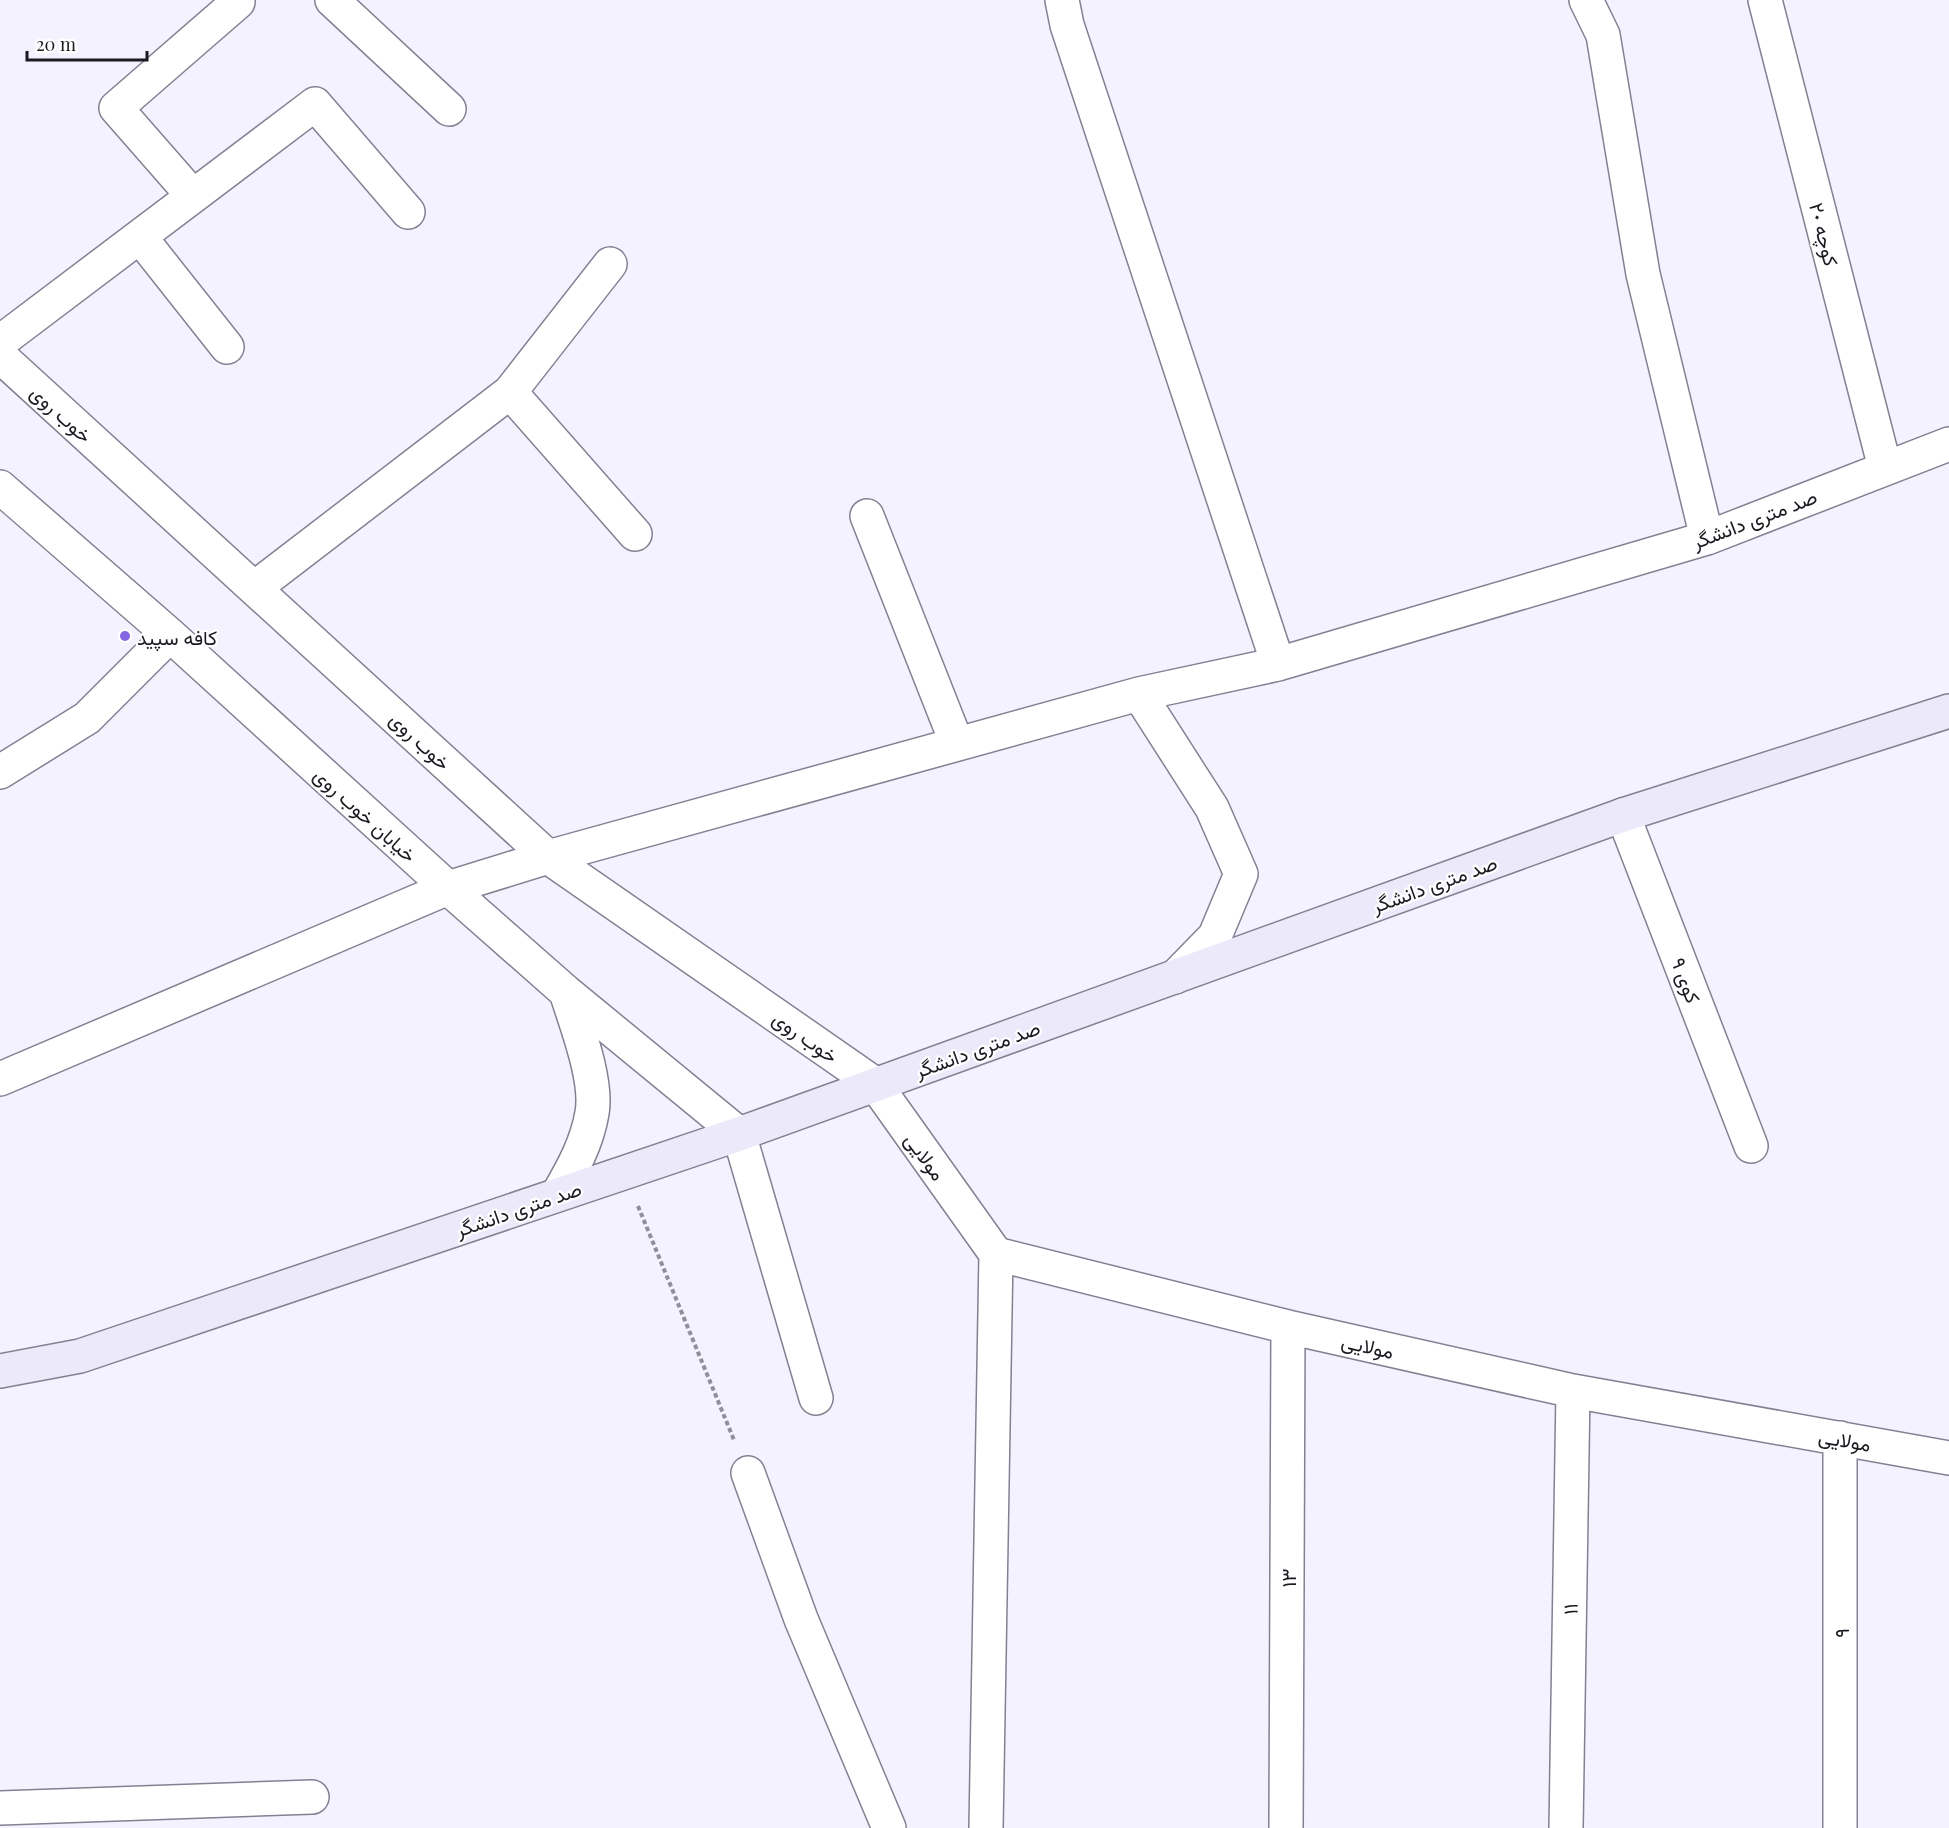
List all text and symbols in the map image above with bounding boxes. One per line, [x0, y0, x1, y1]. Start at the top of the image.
scale bar [27, 24, 147, 62]
text: 20 m [36, 32, 76, 56]
street label: کوچە ٢٠ [1802, 199, 1846, 269]
street label: خوب روی [25, 378, 99, 449]
street label: صد متری دانشگر [1687, 482, 1821, 555]
place label: کافه سپید [137, 623, 217, 652]
marker: کافه سپید [118, 629, 132, 643]
street label: خوب روی [384, 705, 457, 776]
street label: خیابان خوب روی [308, 761, 423, 868]
street label: صد متری دانشگر [1367, 848, 1501, 919]
street label: کوی ۹ [1665, 953, 1708, 1007]
street label: خوب روی [767, 1004, 844, 1069]
street label: صد متری دانشگر [910, 1013, 1044, 1084]
street label: مولایی [899, 1127, 952, 1186]
street label: صد متری دانشگر [450, 1174, 585, 1243]
street label: مولایی [1339, 1326, 1397, 1365]
street label: مولایی [1816, 1421, 1873, 1458]
street label: ۱۳ [1274, 1569, 1301, 1587]
street label: ۱۱ [1555, 1603, 1583, 1615]
street label: ۹ [1827, 1628, 1854, 1638]

